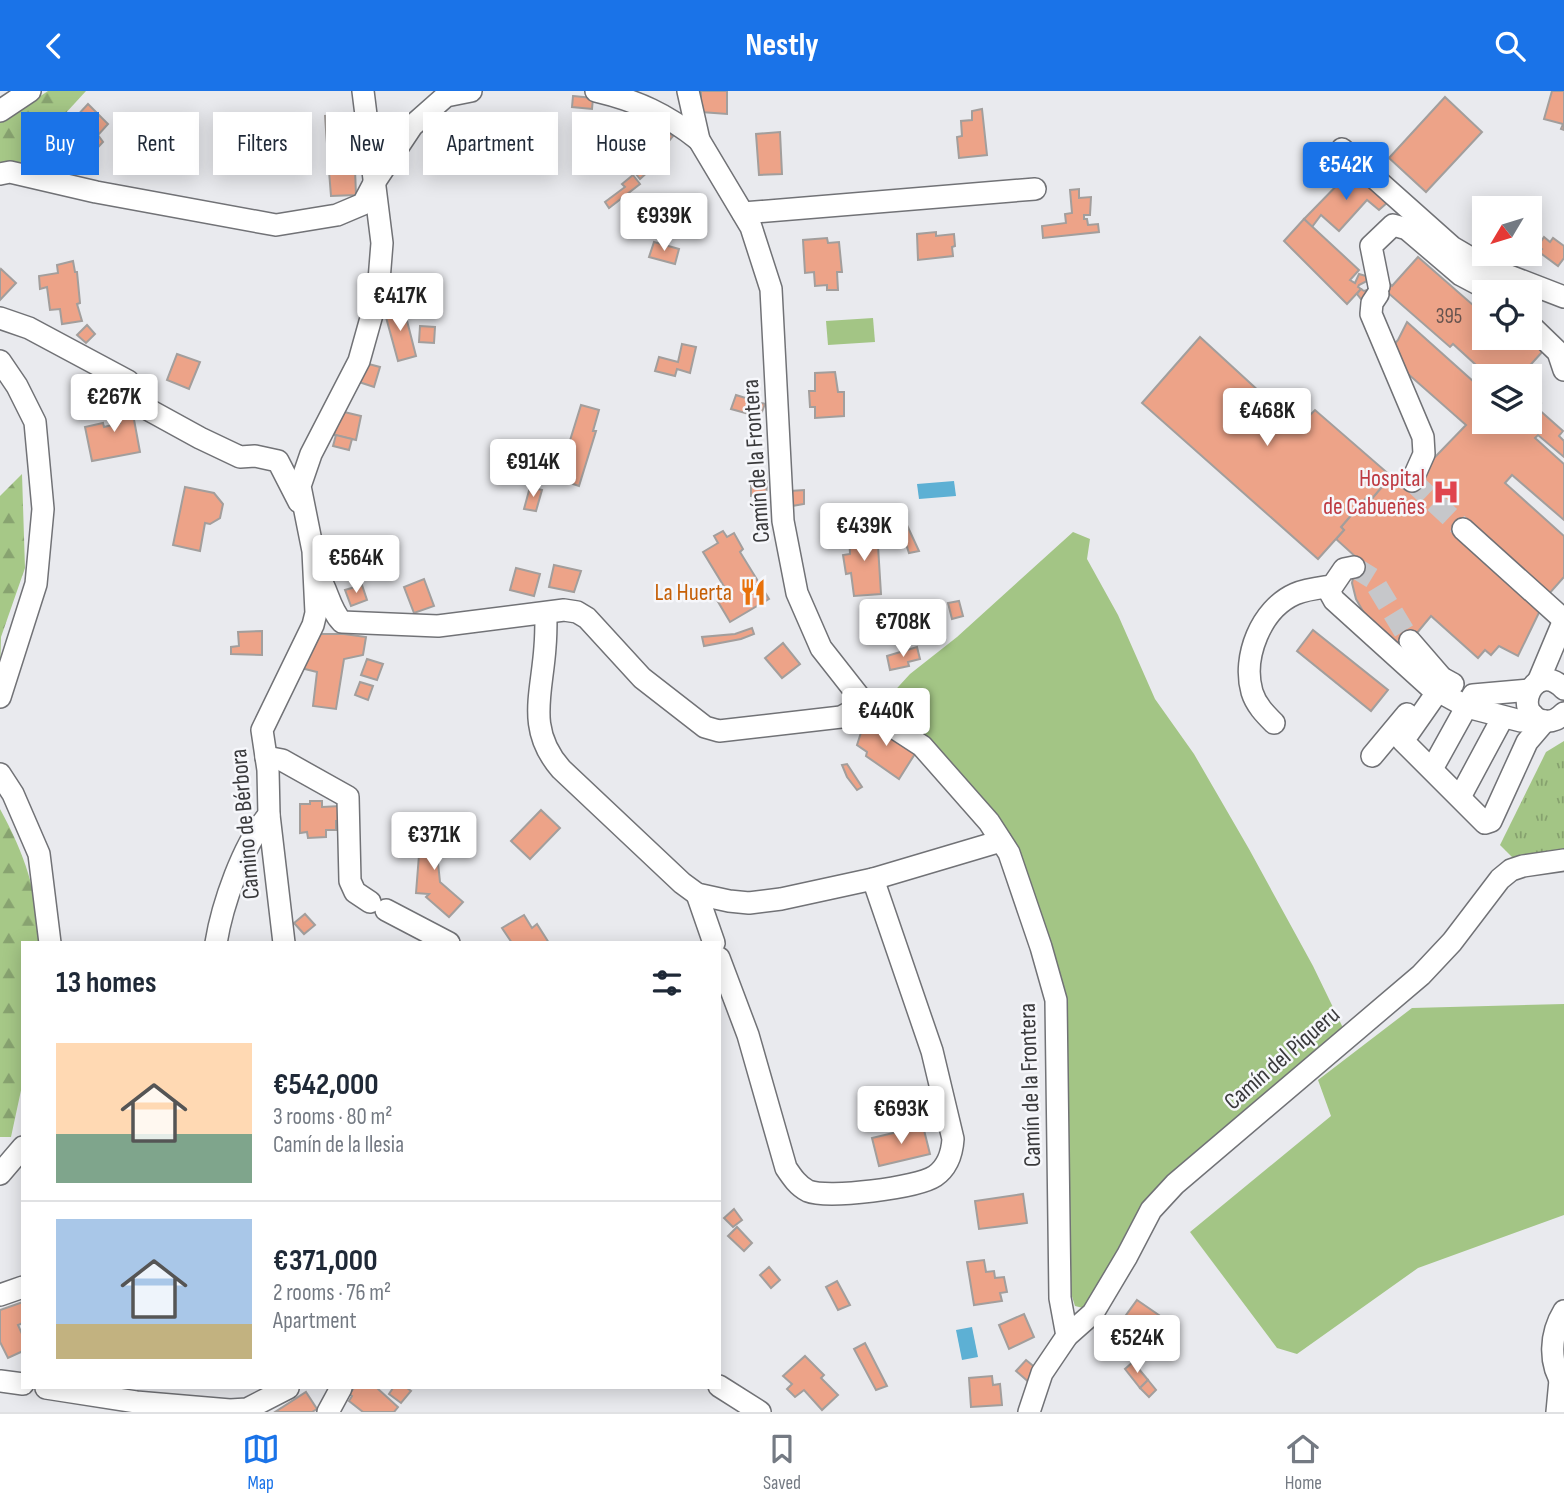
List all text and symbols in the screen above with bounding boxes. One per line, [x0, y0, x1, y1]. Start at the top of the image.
text: Nestly [745, 26, 819, 65]
icon: back [35, 27, 73, 65]
icon: search [1491, 27, 1529, 65]
chip: Buy [21, 112, 99, 175]
chip: Rent [113, 112, 199, 175]
chip: Filters [213, 112, 312, 175]
chip: New [326, 112, 409, 175]
chip: Apartment [423, 112, 558, 175]
chip: House [572, 112, 670, 175]
pin: €542K [1297, 143, 1395, 202]
text: €542K [1319, 151, 1373, 179]
pin: €939K [615, 193, 713, 253]
north arrow [1472, 196, 1542, 266]
map controls [1472, 196, 1542, 434]
text: €939K [636, 202, 692, 230]
pin: €417K [351, 273, 449, 333]
button: locate [1472, 280, 1542, 350]
text: €417K [373, 282, 427, 310]
house number: 395 [1436, 304, 1462, 329]
button: layers [1472, 364, 1542, 434]
pin: €267K [65, 375, 163, 434]
street label: Camín de la Frontera [736, 378, 776, 544]
text: €267K [87, 383, 141, 411]
pin: €468K [1218, 389, 1316, 448]
text: €468K [1239, 397, 1295, 425]
pin: €914K [484, 439, 582, 499]
text: €914K [506, 448, 560, 476]
place label: Hospital de Cabueñes [1323, 464, 1425, 521]
hospital icon: Hospital de Cabueñes [1431, 477, 1461, 507]
pin: €439K [815, 503, 913, 563]
text: €439K [836, 512, 892, 540]
pin: €564K [307, 535, 405, 595]
text: €564K [328, 544, 384, 572]
restaurant icon: La Huerta [738, 577, 768, 607]
place label: La Huerta [655, 578, 732, 607]
pin: €708K [854, 599, 952, 659]
text: €708K [875, 608, 931, 636]
pin: €440K [837, 689, 935, 748]
text: €440K [858, 697, 914, 725]
street label: Camino de Bérbora [224, 748, 266, 900]
pin: €371K [385, 813, 483, 872]
text: €371K [407, 821, 461, 849]
icon: filters [648, 964, 686, 1002]
text: 13 homes [56, 965, 157, 1001]
street label: Camín del Piqueru [1218, 1000, 1346, 1116]
street label: Camín de la Frontera [1013, 1003, 1047, 1167]
text: €542,000 [273, 1067, 379, 1103]
icon: home [112, 1071, 196, 1155]
pin: €693K [852, 1087, 950, 1146]
text: €693K [873, 1095, 929, 1123]
text: 3 rooms · 80 m² [273, 1103, 392, 1131]
text: Camín de la Ilesia [273, 1131, 404, 1159]
text: €371,000 [273, 1243, 377, 1279]
icon: home [112, 1247, 196, 1331]
text: 2 rooms · 76 m² [273, 1279, 391, 1307]
text: Apartment [273, 1307, 357, 1335]
pin: €524K [1088, 1315, 1186, 1375]
text: €524K [1110, 1324, 1164, 1352]
tab: Map [242, 1430, 280, 1495]
tab: Saved [763, 1430, 801, 1495]
tab: Home [1284, 1430, 1322, 1495]

